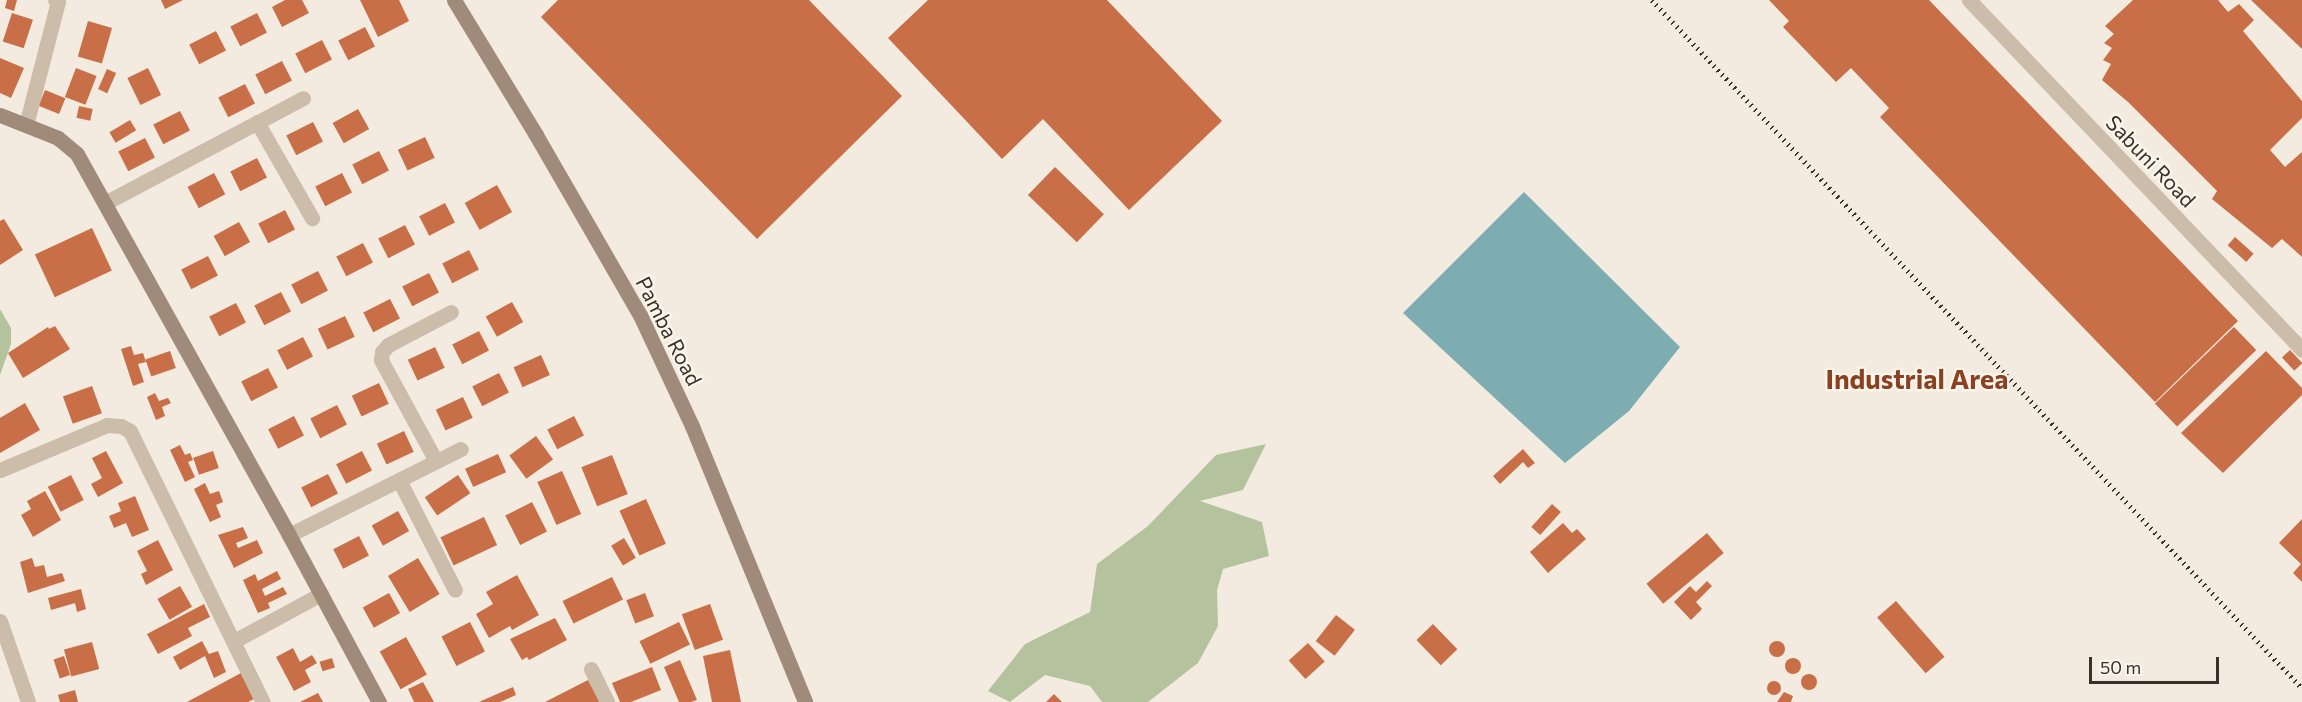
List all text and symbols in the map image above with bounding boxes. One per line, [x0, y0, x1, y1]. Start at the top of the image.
street label: Sabuni Road [2101, 110, 2201, 212]
street label: Pamba Road [631, 272, 707, 390]
district label: Industrial Area [1825, 363, 2009, 395]
scale bar [2092, 645, 2222, 683]
text: 50 m [2100, 656, 2141, 678]

